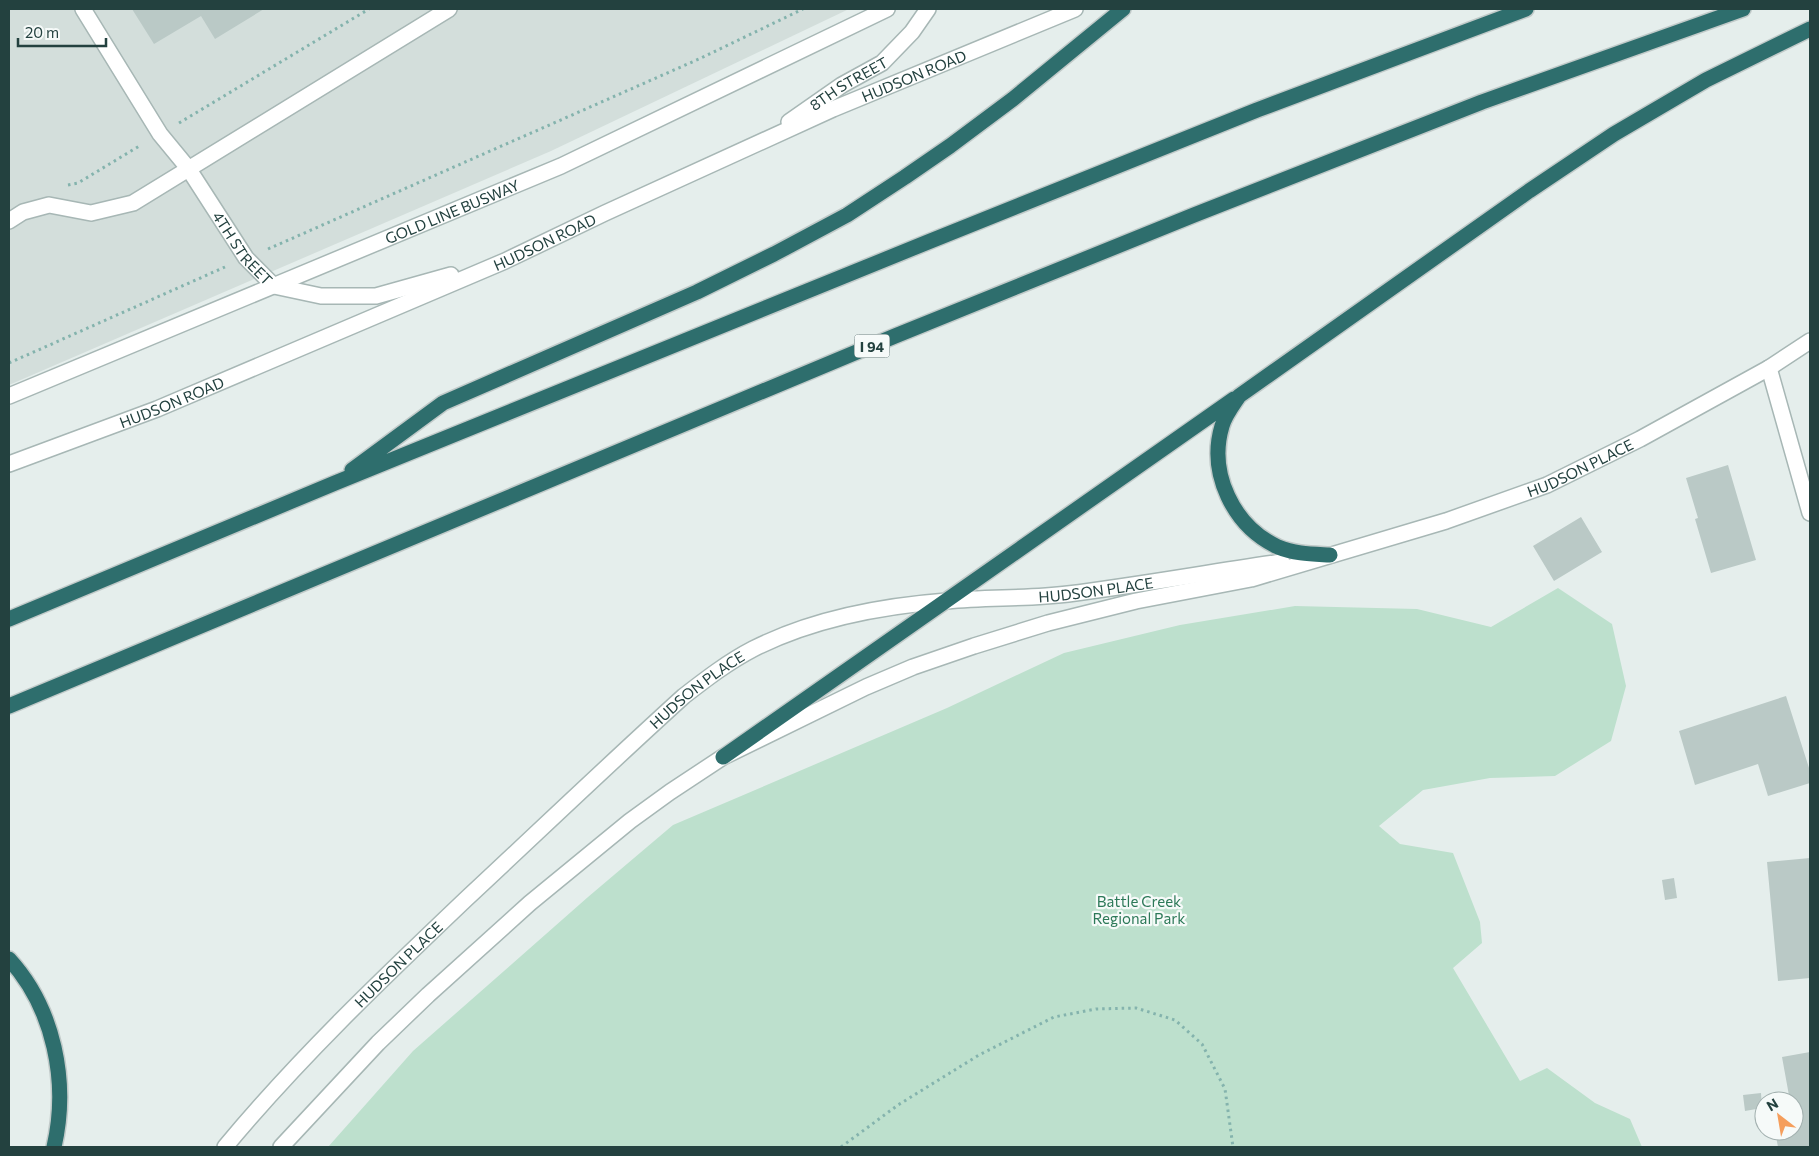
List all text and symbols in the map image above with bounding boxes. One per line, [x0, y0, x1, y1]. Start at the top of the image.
scale bar [18, 15, 105, 47]
text: 20 m [25, 23, 59, 41]
street label: HUDSON ROAD [859, 46, 969, 105]
street label: 8TH STREET [806, 53, 891, 114]
street label: GOLD LINE BUSWAY [382, 175, 522, 247]
street label: 4TH STREET [209, 208, 277, 289]
street label: HUDSON ROAD [491, 210, 599, 274]
road number: I 94 [854, 334, 890, 358]
street label: HUDSON ROAD [117, 373, 227, 431]
street label: HUDSON PLACE [1524, 435, 1636, 500]
street label: HUDSON PLACE [1038, 573, 1155, 606]
street label: HUDSON PLACE [646, 647, 747, 732]
park label: Battle Creek Regional Park [1093, 892, 1185, 927]
street label: HUDSON PLACE [350, 917, 446, 1011]
north arrow [1754, 1091, 1804, 1141]
text: N [1763, 1094, 1781, 1114]

